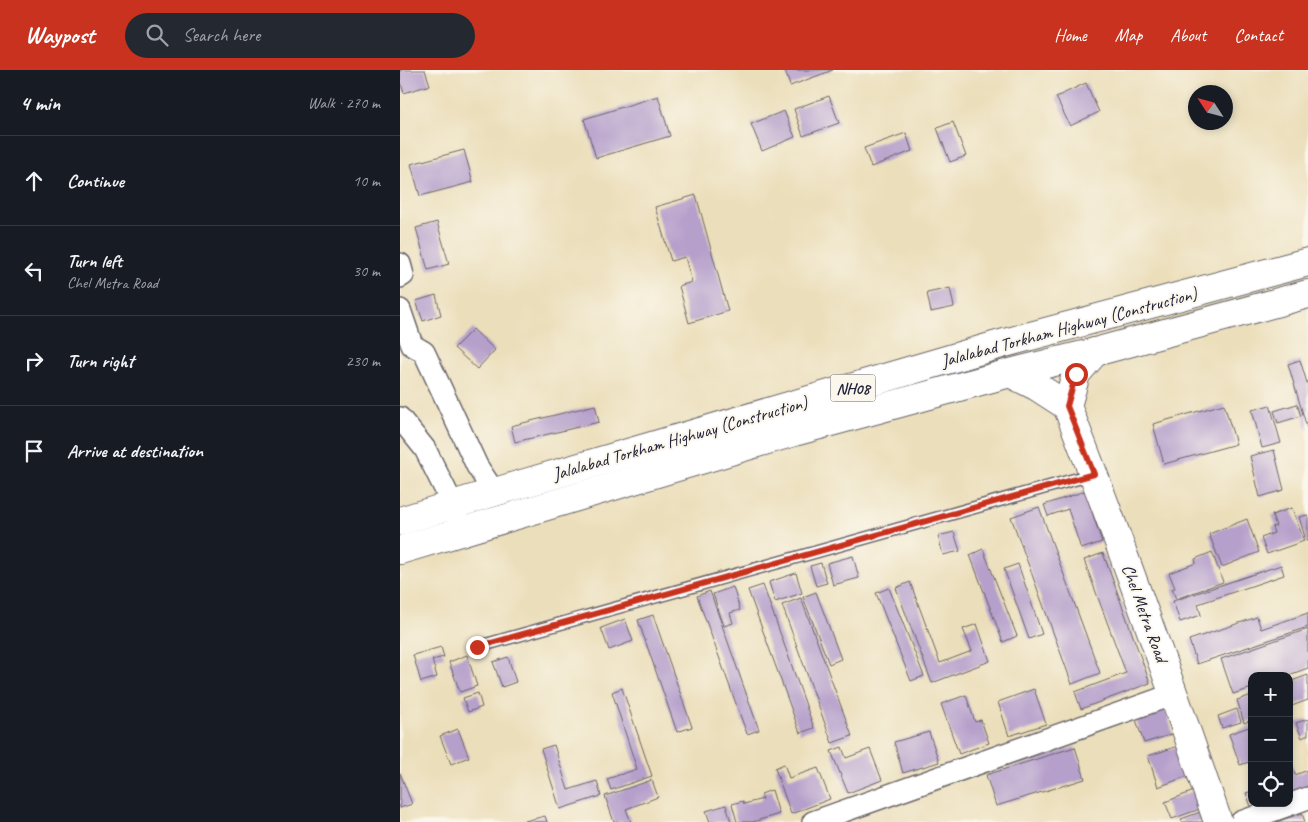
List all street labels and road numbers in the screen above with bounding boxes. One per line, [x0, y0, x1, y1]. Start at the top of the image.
street label: Jalalabad Torkham Highway (Construction) [938, 282, 1200, 372]
road number: NH08 [830, 374, 876, 402]
street label: Jalalabad Torkham Highway (Construction) [549, 391, 811, 485]
street label: Chel Metra Road [1117, 561, 1174, 668]

